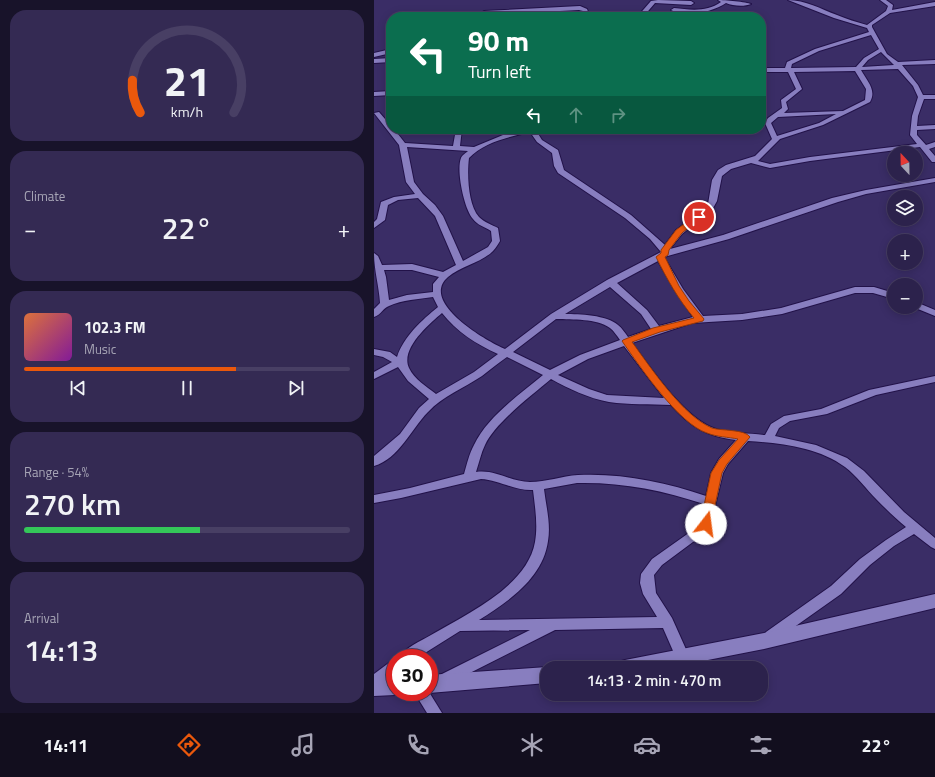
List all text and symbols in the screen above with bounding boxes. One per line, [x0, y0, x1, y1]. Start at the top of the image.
text: 90 m [468, 19, 529, 62]
icon: left [402, 28, 454, 80]
text: 21 [164, 49, 210, 112]
text: Turn left [468, 58, 531, 85]
text: km/h [171, 101, 203, 123]
icon: left [523, 104, 545, 126]
icon: ahead [565, 104, 587, 126]
icon: right [607, 104, 629, 126]
north arrow [887, 146, 923, 182]
map controls [887, 146, 923, 314]
text: Climate [24, 186, 65, 206]
button: layers [887, 190, 923, 226]
pin [682, 200, 716, 234]
text: 22° [162, 205, 212, 251]
icon: arrive [688, 206, 710, 228]
text: − [24, 212, 36, 246]
text: + [338, 212, 350, 246]
button: + [887, 234, 923, 270]
button: − [887, 278, 923, 314]
text: 102.3 FM [84, 316, 146, 339]
text: Music [84, 339, 116, 359]
icon: previous [67, 377, 89, 399]
icon: pause [176, 377, 198, 399]
icon: next [285, 377, 307, 399]
text: Range · 54% [24, 462, 89, 482]
text: 270 km [24, 481, 121, 527]
position arrow [685, 503, 727, 545]
text: Arrival [24, 608, 59, 628]
text: 14:13 [24, 627, 98, 673]
speed limit sign: 30 [386, 649, 438, 701]
text: 14:13 · 2 min · 470 m [587, 669, 721, 692]
icon: directions [175, 731, 203, 759]
icon: music [289, 731, 317, 759]
icon: phone [404, 731, 432, 759]
icon: climate [518, 731, 546, 759]
icon: car [633, 731, 661, 759]
icon: filters [747, 731, 775, 759]
text: 14:11 [43, 732, 88, 759]
text: 22° [861, 732, 892, 759]

